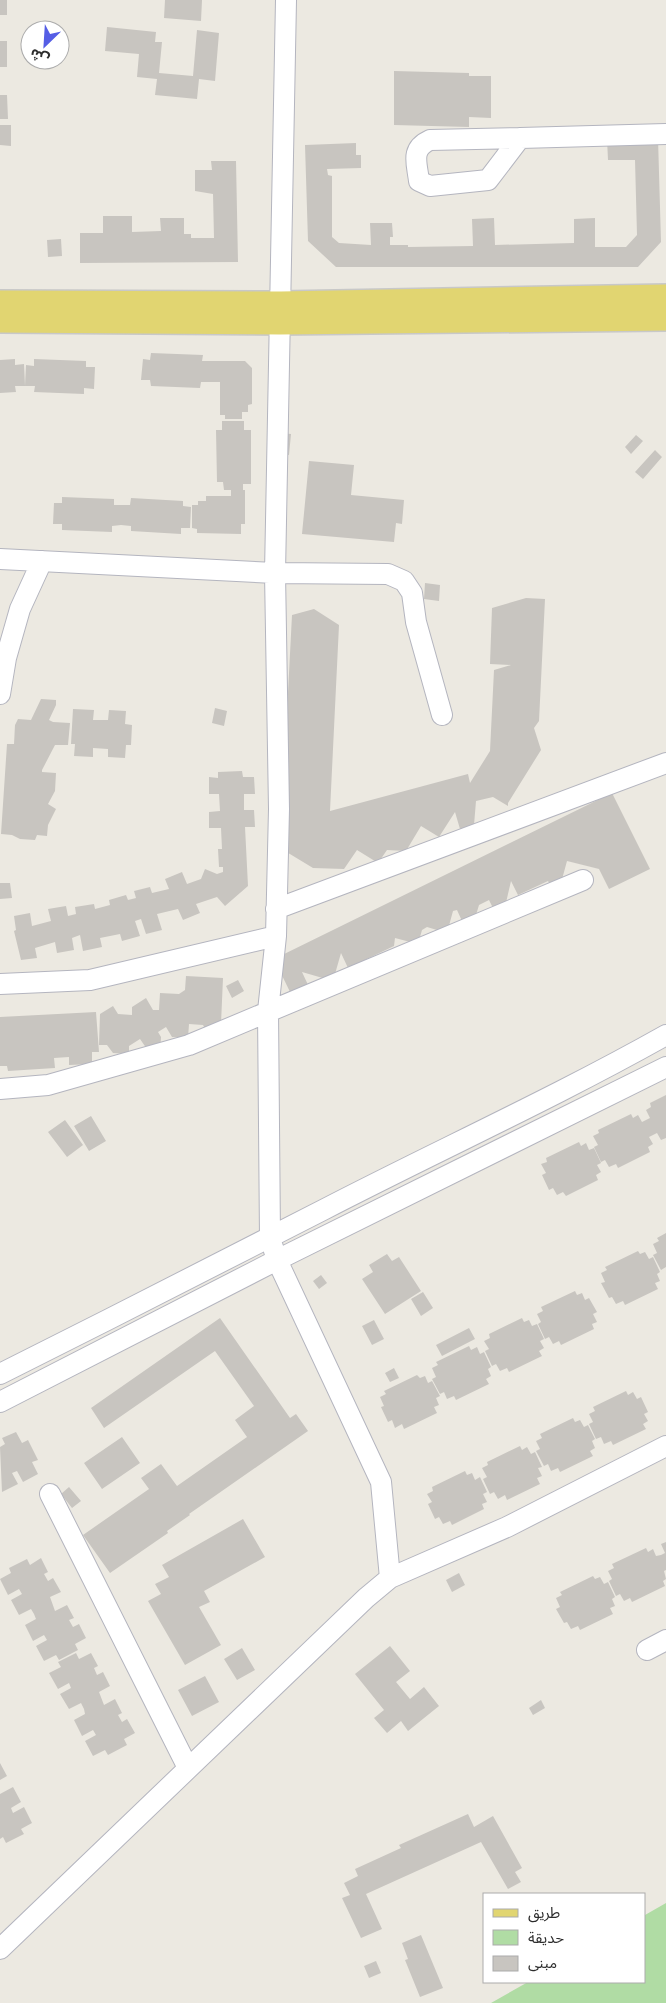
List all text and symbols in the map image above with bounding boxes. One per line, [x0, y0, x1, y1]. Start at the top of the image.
north arrow [20, 20, 70, 70]
text: ش [27, 45, 52, 68]
legend [483, 1893, 646, 1983]
text: طريق [528, 1904, 560, 1923]
text: حديقة [528, 1929, 564, 1947]
text: مبنى [528, 1954, 557, 1972]

